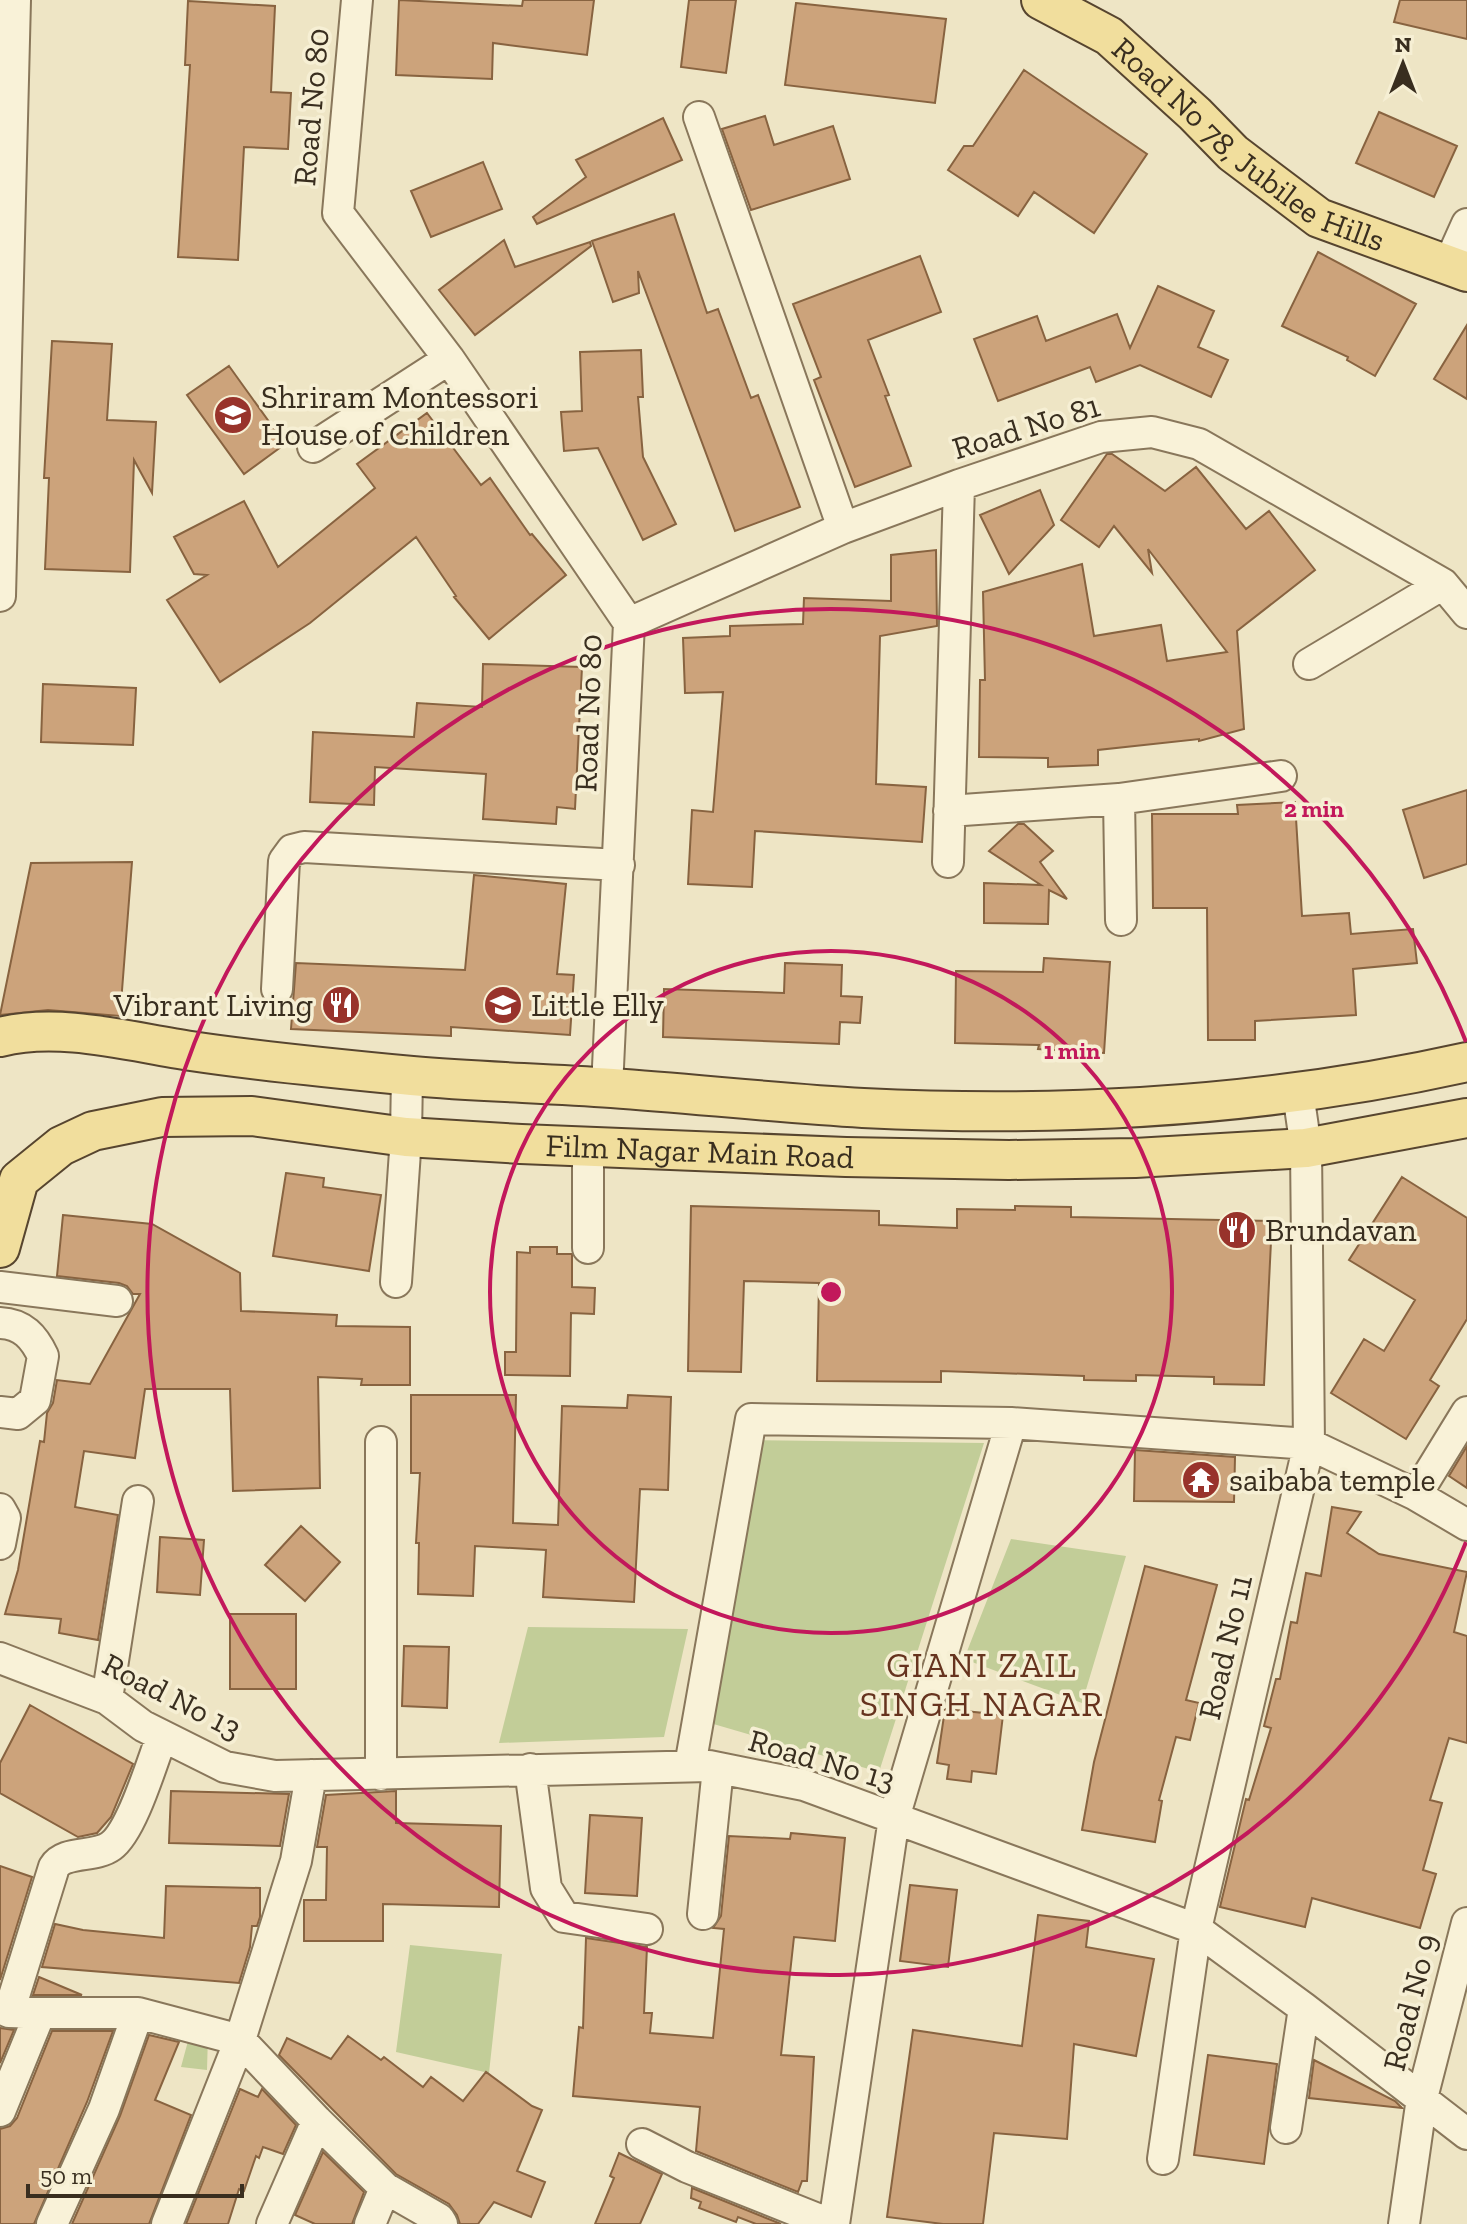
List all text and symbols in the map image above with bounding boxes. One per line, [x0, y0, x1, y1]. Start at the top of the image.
north arrow [1363, 24, 1443, 104]
street label: Road No 80 [285, 26, 337, 188]
street label: Road No 78, Jubilee Hills [1104, 29, 1390, 259]
text: N [1395, 31, 1412, 58]
place label: Shriram Montessori House of Children [261, 378, 538, 453]
street label: Road No 81 [948, 387, 1104, 467]
school or university icon: Shriram Montessori House of Children [212, 394, 254, 436]
street label: Road No 80 [566, 633, 610, 793]
text: 2 min [1284, 794, 1344, 823]
restaurant icon: Vibrant Living [320, 984, 362, 1026]
school or university icon: Little Elly [482, 984, 524, 1026]
place label: Vibrant Living [112, 986, 313, 1024]
place label: Little Elly [531, 986, 664, 1024]
text: 1 min [1044, 1036, 1100, 1065]
street label: Film Nagar Main Road [545, 1126, 855, 1176]
restaurant icon: Brundavan [1216, 1209, 1258, 1251]
place label: Brundavan [1265, 1211, 1417, 1249]
centre of rings [817, 1278, 845, 1306]
temple icon: saibaba temple [1180, 1459, 1222, 1501]
place label: saibaba temple [1229, 1461, 1435, 1499]
street label: Road No 11 [1190, 1571, 1260, 1723]
street label: Road No 13 [96, 1645, 248, 1747]
district label: GIANI ZAIL SINGH NAGAR [860, 1645, 1104, 1725]
street label: Road No 13 [744, 1721, 900, 1799]
street label: Road No 9 [1375, 1930, 1445, 2074]
scale bar [28, 2148, 242, 2198]
text: 50 m [40, 2161, 93, 2190]

